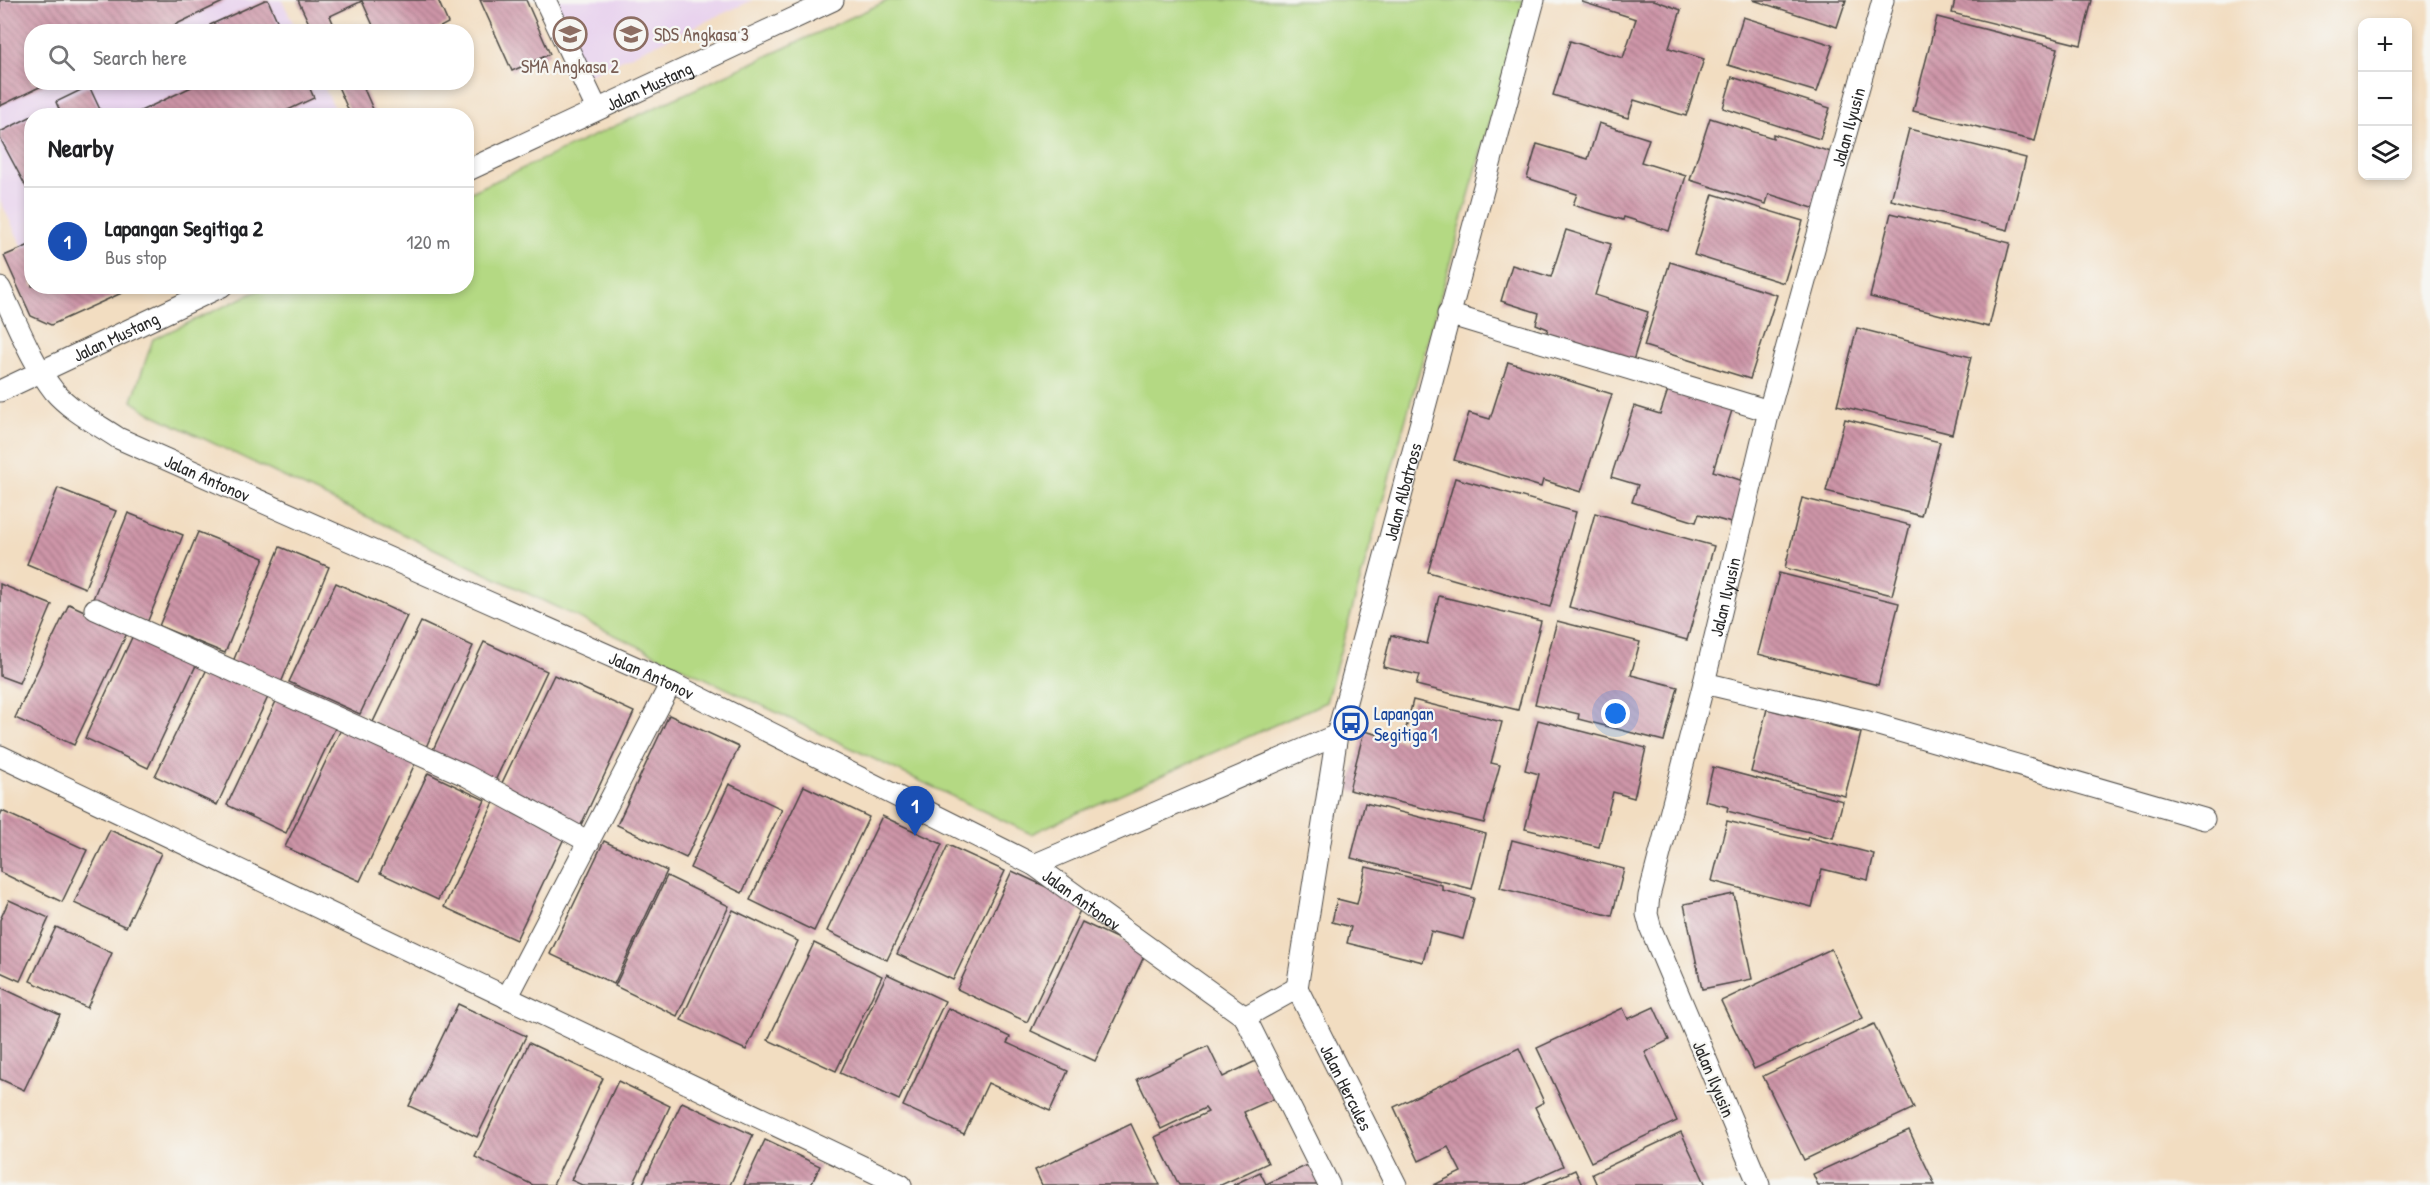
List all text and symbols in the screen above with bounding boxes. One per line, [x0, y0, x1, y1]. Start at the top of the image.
school or university icon: SMA Angkasa 2 [552, 16, 588, 52]
school or university icon: SDS Angkasa 3 [613, 16, 649, 52]
map controls [2358, 18, 2412, 180]
button: + [2358, 18, 2412, 72]
place label: SDS Angkasa 3 [654, 22, 749, 47]
search box [24, 24, 474, 90]
icon: search [45, 41, 78, 74]
text: Search here [93, 42, 187, 72]
place label: SMA Angkasa 2 [521, 54, 620, 79]
street label: Jalan Mustang [602, 55, 696, 116]
button: − [2358, 72, 2412, 126]
street label: Jalan Ilyusin [1825, 85, 1871, 169]
button: layers [2358, 126, 2412, 180]
text: Nearby [48, 130, 114, 165]
text: Lapangan Segitiga 2 [105, 213, 263, 243]
text: 1 [64, 228, 71, 255]
text: 120 m [406, 228, 450, 255]
text: Bus stop [105, 243, 167, 270]
street label: Jalan Mustang [69, 305, 163, 367]
street label: Jalan Albatross [1377, 440, 1427, 543]
street label: Jalan Antonov [161, 448, 254, 507]
street label: Jalan Ilyusin [1703, 555, 1746, 639]
street label: Jalan Antonov [605, 645, 698, 705]
your location [1601, 699, 1630, 728]
place label: Lapangan Segitiga 1 [1374, 701, 1437, 747]
bus stop icon: Lapangan Segitiga 1 [1333, 705, 1369, 741]
pin: 1 [896, 786, 934, 836]
street label: Jalan Antonov [1038, 863, 1126, 936]
street label: Jalan Ilyusin [1687, 1037, 1741, 1121]
street label: Jalan Hercules [1315, 1040, 1379, 1135]

